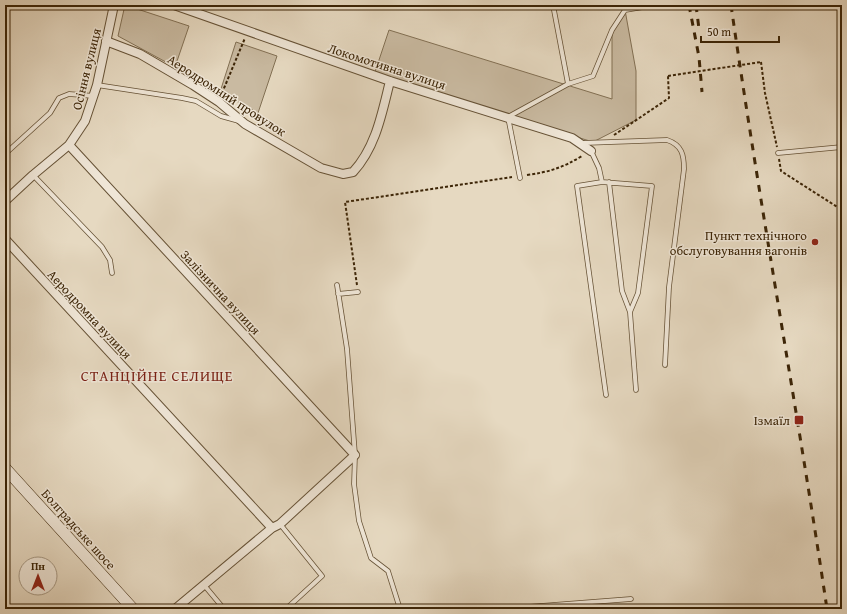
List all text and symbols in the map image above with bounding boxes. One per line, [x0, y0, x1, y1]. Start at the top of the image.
scale bar [701, 18, 779, 44]
text: 50 m [707, 23, 731, 40]
street label: Осіння вулиця [67, 26, 106, 112]
street label: Локомотивна вулиця [325, 38, 449, 95]
street label: Аеродромний провулок [164, 50, 290, 141]
place label: Пункт технічного обслуговування вагонів [670, 226, 807, 260]
marker: Пункт технічного обслуговування вагонів [810, 237, 820, 247]
street label: Залізнична вулиця [176, 246, 265, 339]
street label: Аеродромна вулиця [43, 265, 136, 364]
district label: СТАНЦІЙНЕ СЕЛИЩЕ [81, 365, 233, 386]
place label: Ізмаїл [754, 411, 790, 430]
marker: Ізмаїл [793, 414, 805, 426]
street label: Болградське шосе [37, 485, 120, 574]
north arrow [18, 556, 58, 596]
text: Пн [31, 558, 45, 574]

